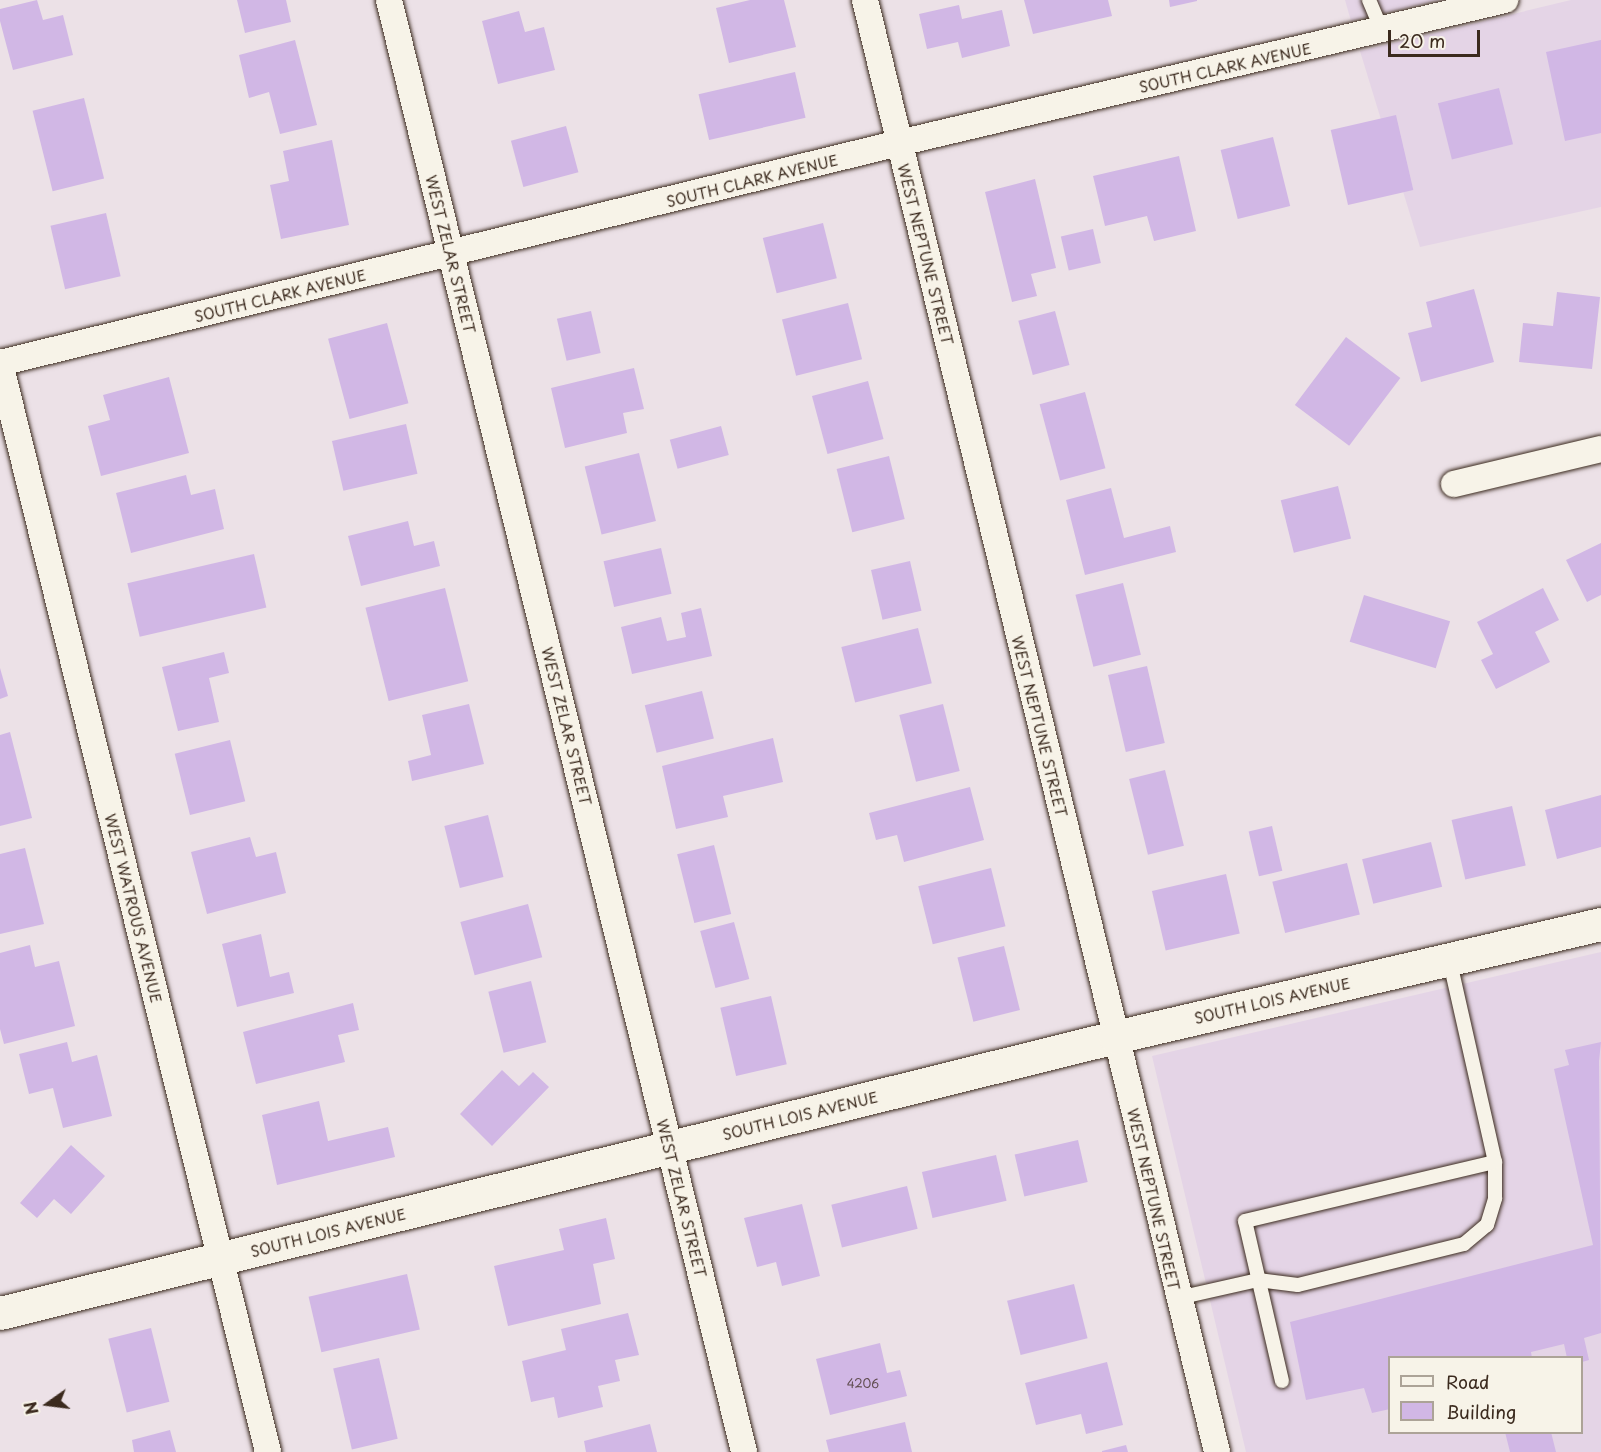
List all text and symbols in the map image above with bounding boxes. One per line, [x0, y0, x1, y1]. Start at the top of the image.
scale bar [1391, 18, 1482, 56]
text: 20 m [1399, 27, 1445, 54]
street label: SOUTH CLARK AVENUE [1136, 38, 1314, 96]
street label: SOUTH CLARK AVENUE [664, 150, 840, 210]
street label: WEST NEPTUNE STREET [895, 161, 957, 347]
street label: WEST ZELAR STREET [423, 173, 479, 335]
street label: SOUTH CLARK AVENUE [192, 265, 368, 325]
street label: WEST NEPTUNE STREET [1009, 633, 1071, 819]
street label: WEST ZELAR STREET [539, 645, 595, 807]
street label: WEST WATROUS AVENUE [102, 812, 166, 1004]
street label: SOUTH LOIS AVENUE [1192, 973, 1352, 1027]
street label: SOUTH LOIS AVENUE [720, 1087, 880, 1143]
street label: WEST NEPTUNE STREET [1124, 1106, 1184, 1292]
street label: WEST ZELAR STREET [654, 1117, 710, 1279]
street label: SOUTH LOIS AVENUE [248, 1204, 408, 1260]
legend [1388, 1356, 1583, 1434]
text: Road [1446, 1368, 1490, 1395]
north arrow [18, 1374, 78, 1434]
house number: 4206 [847, 1377, 879, 1391]
text: Building [1446, 1398, 1516, 1425]
text: N [17, 1399, 44, 1417]

